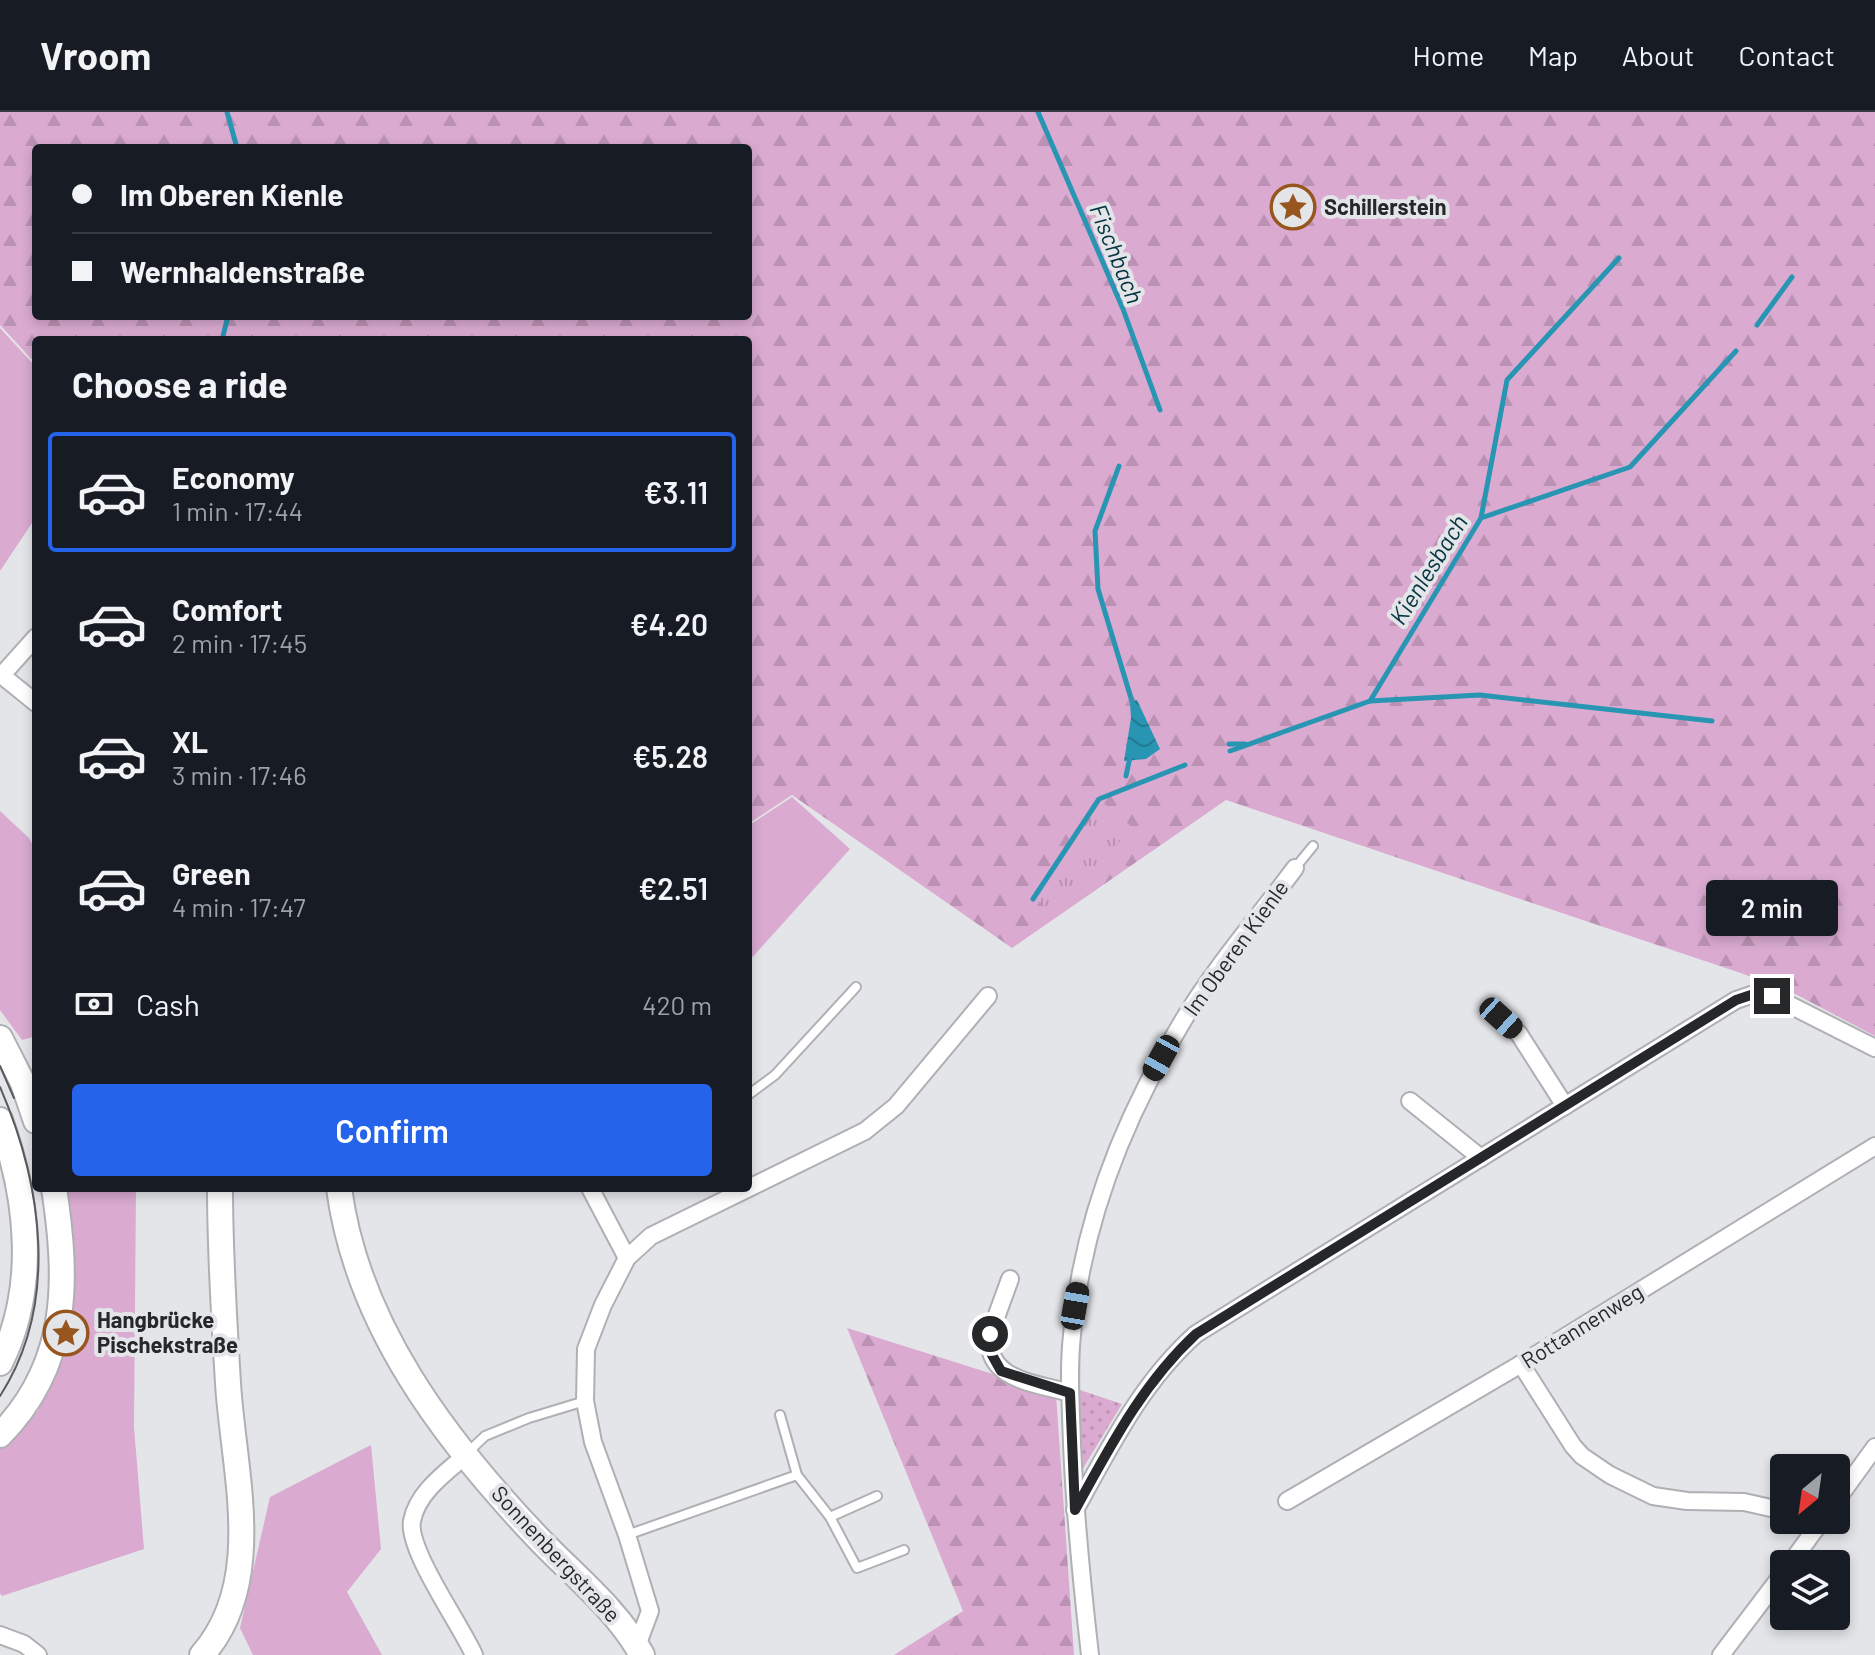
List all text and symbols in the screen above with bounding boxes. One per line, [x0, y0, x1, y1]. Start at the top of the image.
text: Vroom [40, 32, 151, 78]
text: Home [1413, 38, 1484, 72]
text: Map [1528, 38, 1578, 72]
text: About [1622, 38, 1694, 72]
text: Contact [1738, 38, 1835, 72]
text: Im Oberen Kienle [120, 176, 344, 212]
place icon: Schillerstein [1269, 183, 1317, 231]
place label: Schillerstein [1324, 193, 1446, 219]
water label: Fischbach [1084, 199, 1151, 308]
text: Wernhaldenstraße [120, 253, 365, 289]
text: Choose a ride [72, 362, 288, 405]
icon: car [76, 456, 148, 528]
text: Economy [172, 459, 295, 495]
text: €3.11 [643, 474, 708, 510]
text: 1 min · 17:44 [172, 495, 303, 526]
water label: Kienlesbach [1383, 509, 1473, 629]
icon: car [76, 588, 148, 660]
text: Comfort [172, 591, 282, 627]
text: €4.20 [630, 606, 708, 642]
text: 2 min · 17:45 [172, 627, 307, 658]
icon: car [76, 720, 148, 792]
text: XL [172, 723, 208, 759]
text: €5.28 [632, 738, 708, 774]
text: 3 min · 17:46 [172, 759, 307, 790]
icon: car [76, 852, 148, 924]
text: Green [172, 855, 251, 891]
text: €2.51 [638, 870, 708, 906]
street label: Im Oberen Kienle [1177, 875, 1293, 1020]
callout: 2 min [1706, 880, 1838, 936]
text: 4 min · 17:47 [172, 891, 306, 922]
text: 2 min [1741, 892, 1803, 923]
route end [1754, 978, 1790, 1014]
icon: cash [72, 982, 116, 1026]
text: Cash [136, 986, 200, 1022]
text: 420 m [642, 989, 712, 1020]
car [1475, 993, 1527, 1043]
car [1139, 1031, 1183, 1085]
button: Confirm [72, 1084, 712, 1176]
street label: Rottannenweg [1516, 1277, 1647, 1373]
car [1059, 1280, 1091, 1332]
place label: Hangbrücke Pischekstraße [97, 1306, 238, 1357]
place icon: Hangbrücke Pischekstraße [42, 1309, 90, 1357]
route start [972, 1316, 1008, 1352]
north arrow [1770, 1454, 1850, 1534]
map controls [1770, 1454, 1850, 1630]
street label: Sonnenbergstraße [487, 1480, 626, 1627]
button: layers [1770, 1550, 1850, 1630]

